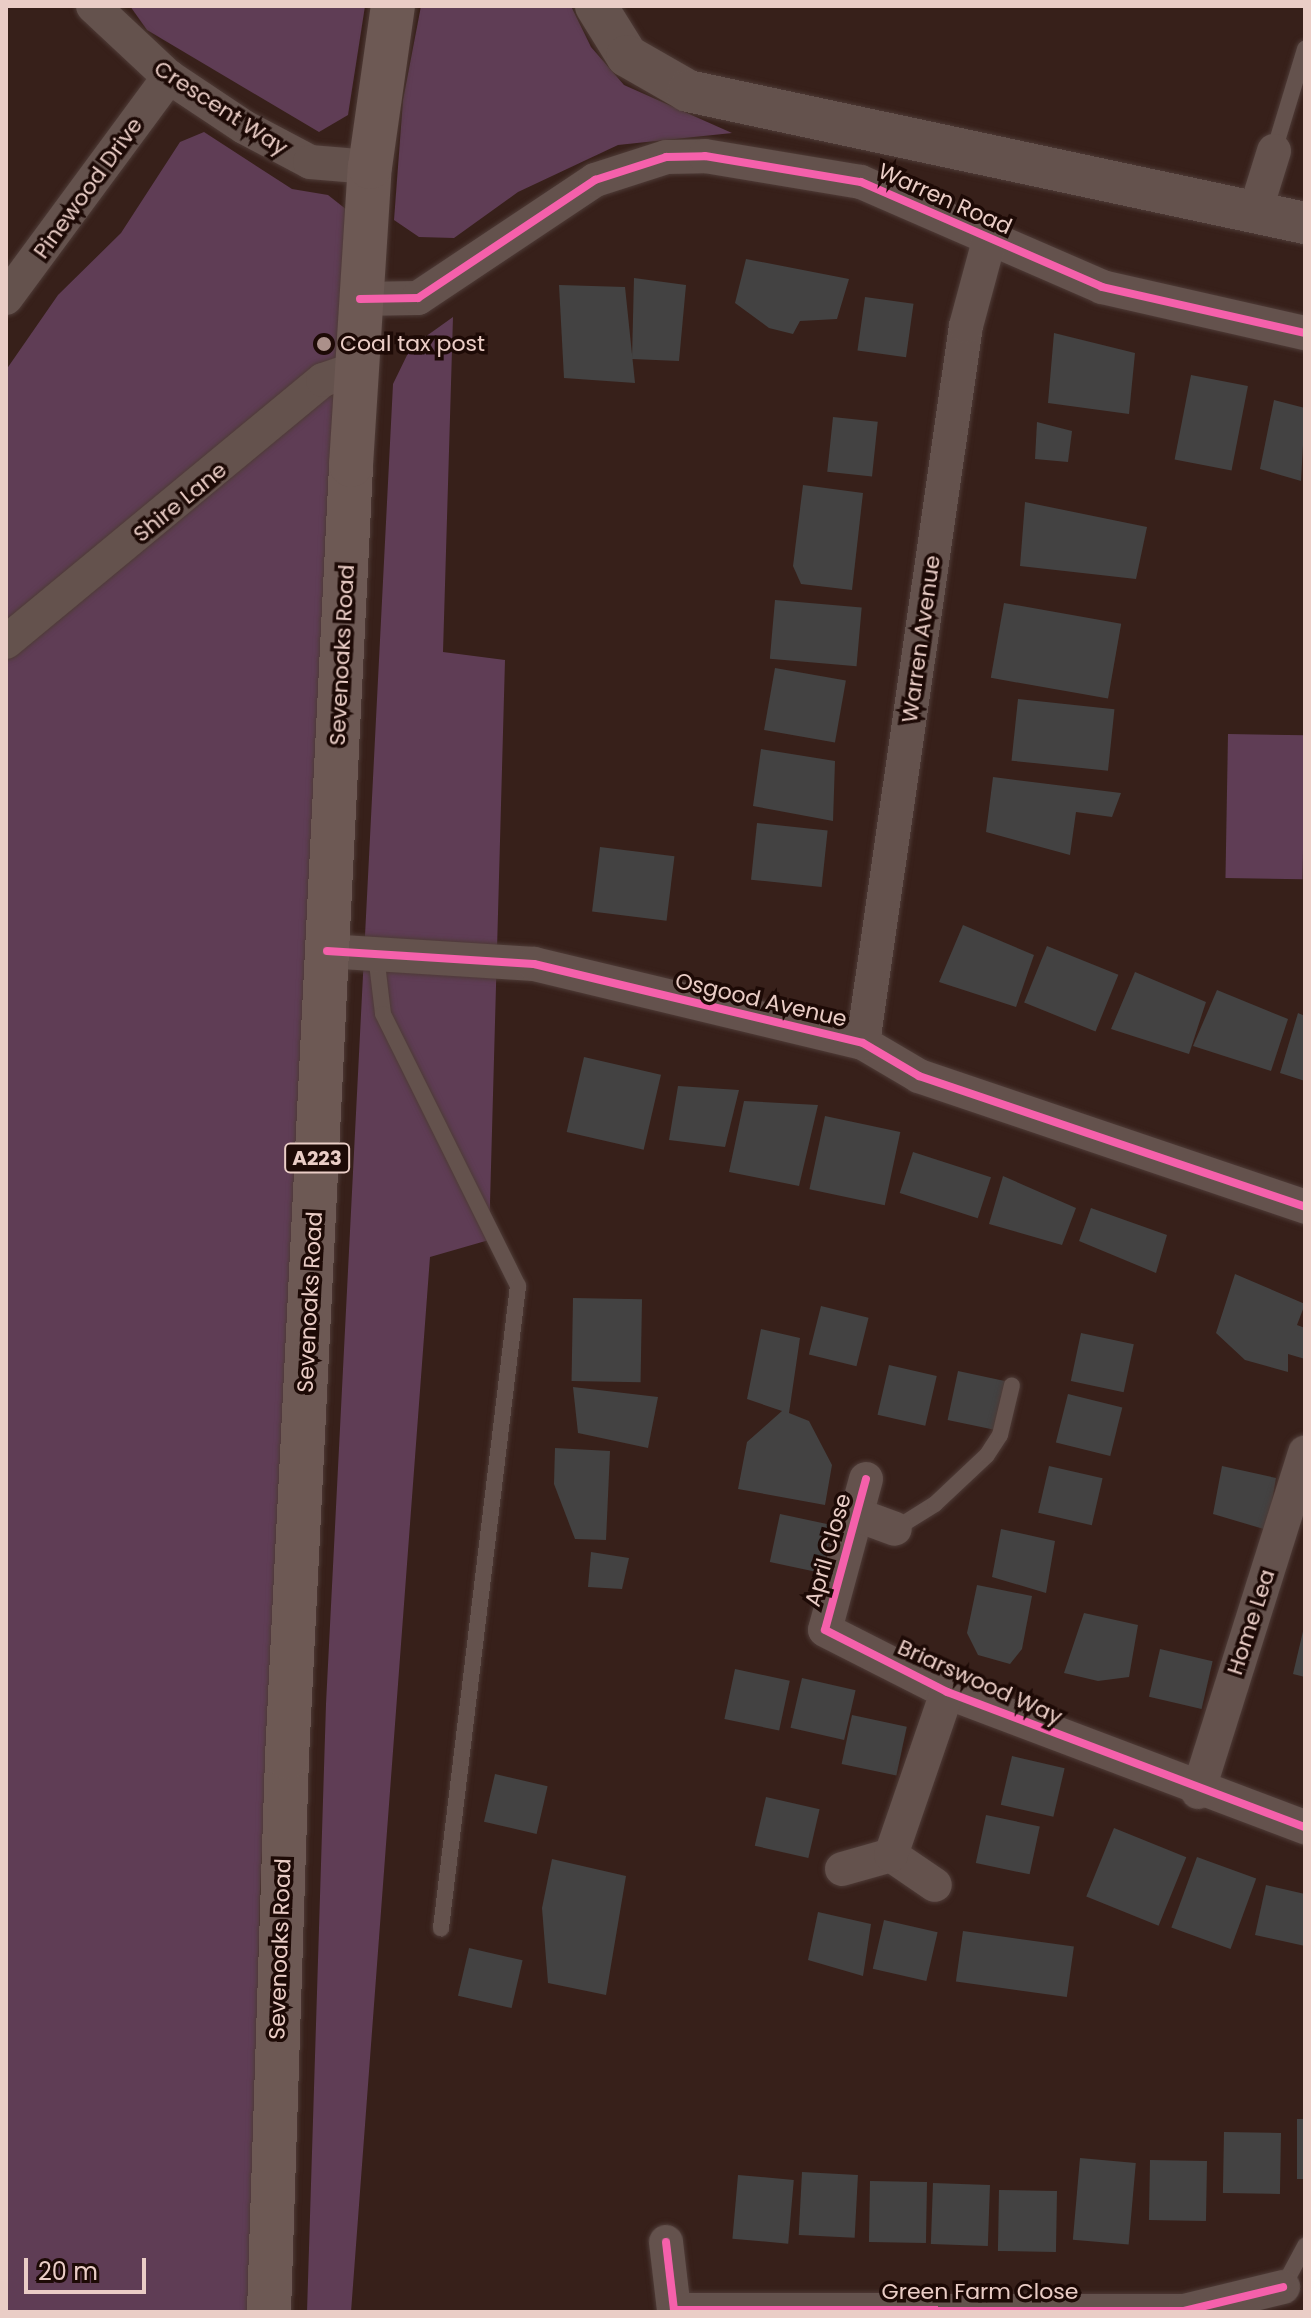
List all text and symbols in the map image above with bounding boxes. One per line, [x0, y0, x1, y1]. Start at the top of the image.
street label: Crescent Way [149, 55, 293, 161]
street label: Pinewood Drive [28, 112, 148, 264]
street label: Warren Road [874, 158, 1016, 240]
place label: Coal tax post [340, 331, 485, 357]
marker: Coal tax post [315, 335, 333, 353]
street label: Shire Lane [128, 456, 232, 548]
street label: Warren Avenue [896, 554, 946, 724]
street label: Sevenoaks Road [324, 564, 360, 746]
street label: Osgood Avenue [673, 967, 849, 1033]
road number: A223 [283, 1142, 351, 1174]
street label: Sevenoaks Road [292, 1211, 328, 1393]
street label: April Close [799, 1491, 857, 1609]
street label: Home Lea [1222, 1566, 1280, 1678]
street label: Briarswood Way [894, 1634, 1066, 1730]
street label: Sevenoaks Road [264, 1858, 296, 2040]
scale bar [28, 2242, 150, 2292]
text: 20 m [38, 2255, 98, 2288]
street label: Green Farm Close [882, 2279, 1078, 2305]

